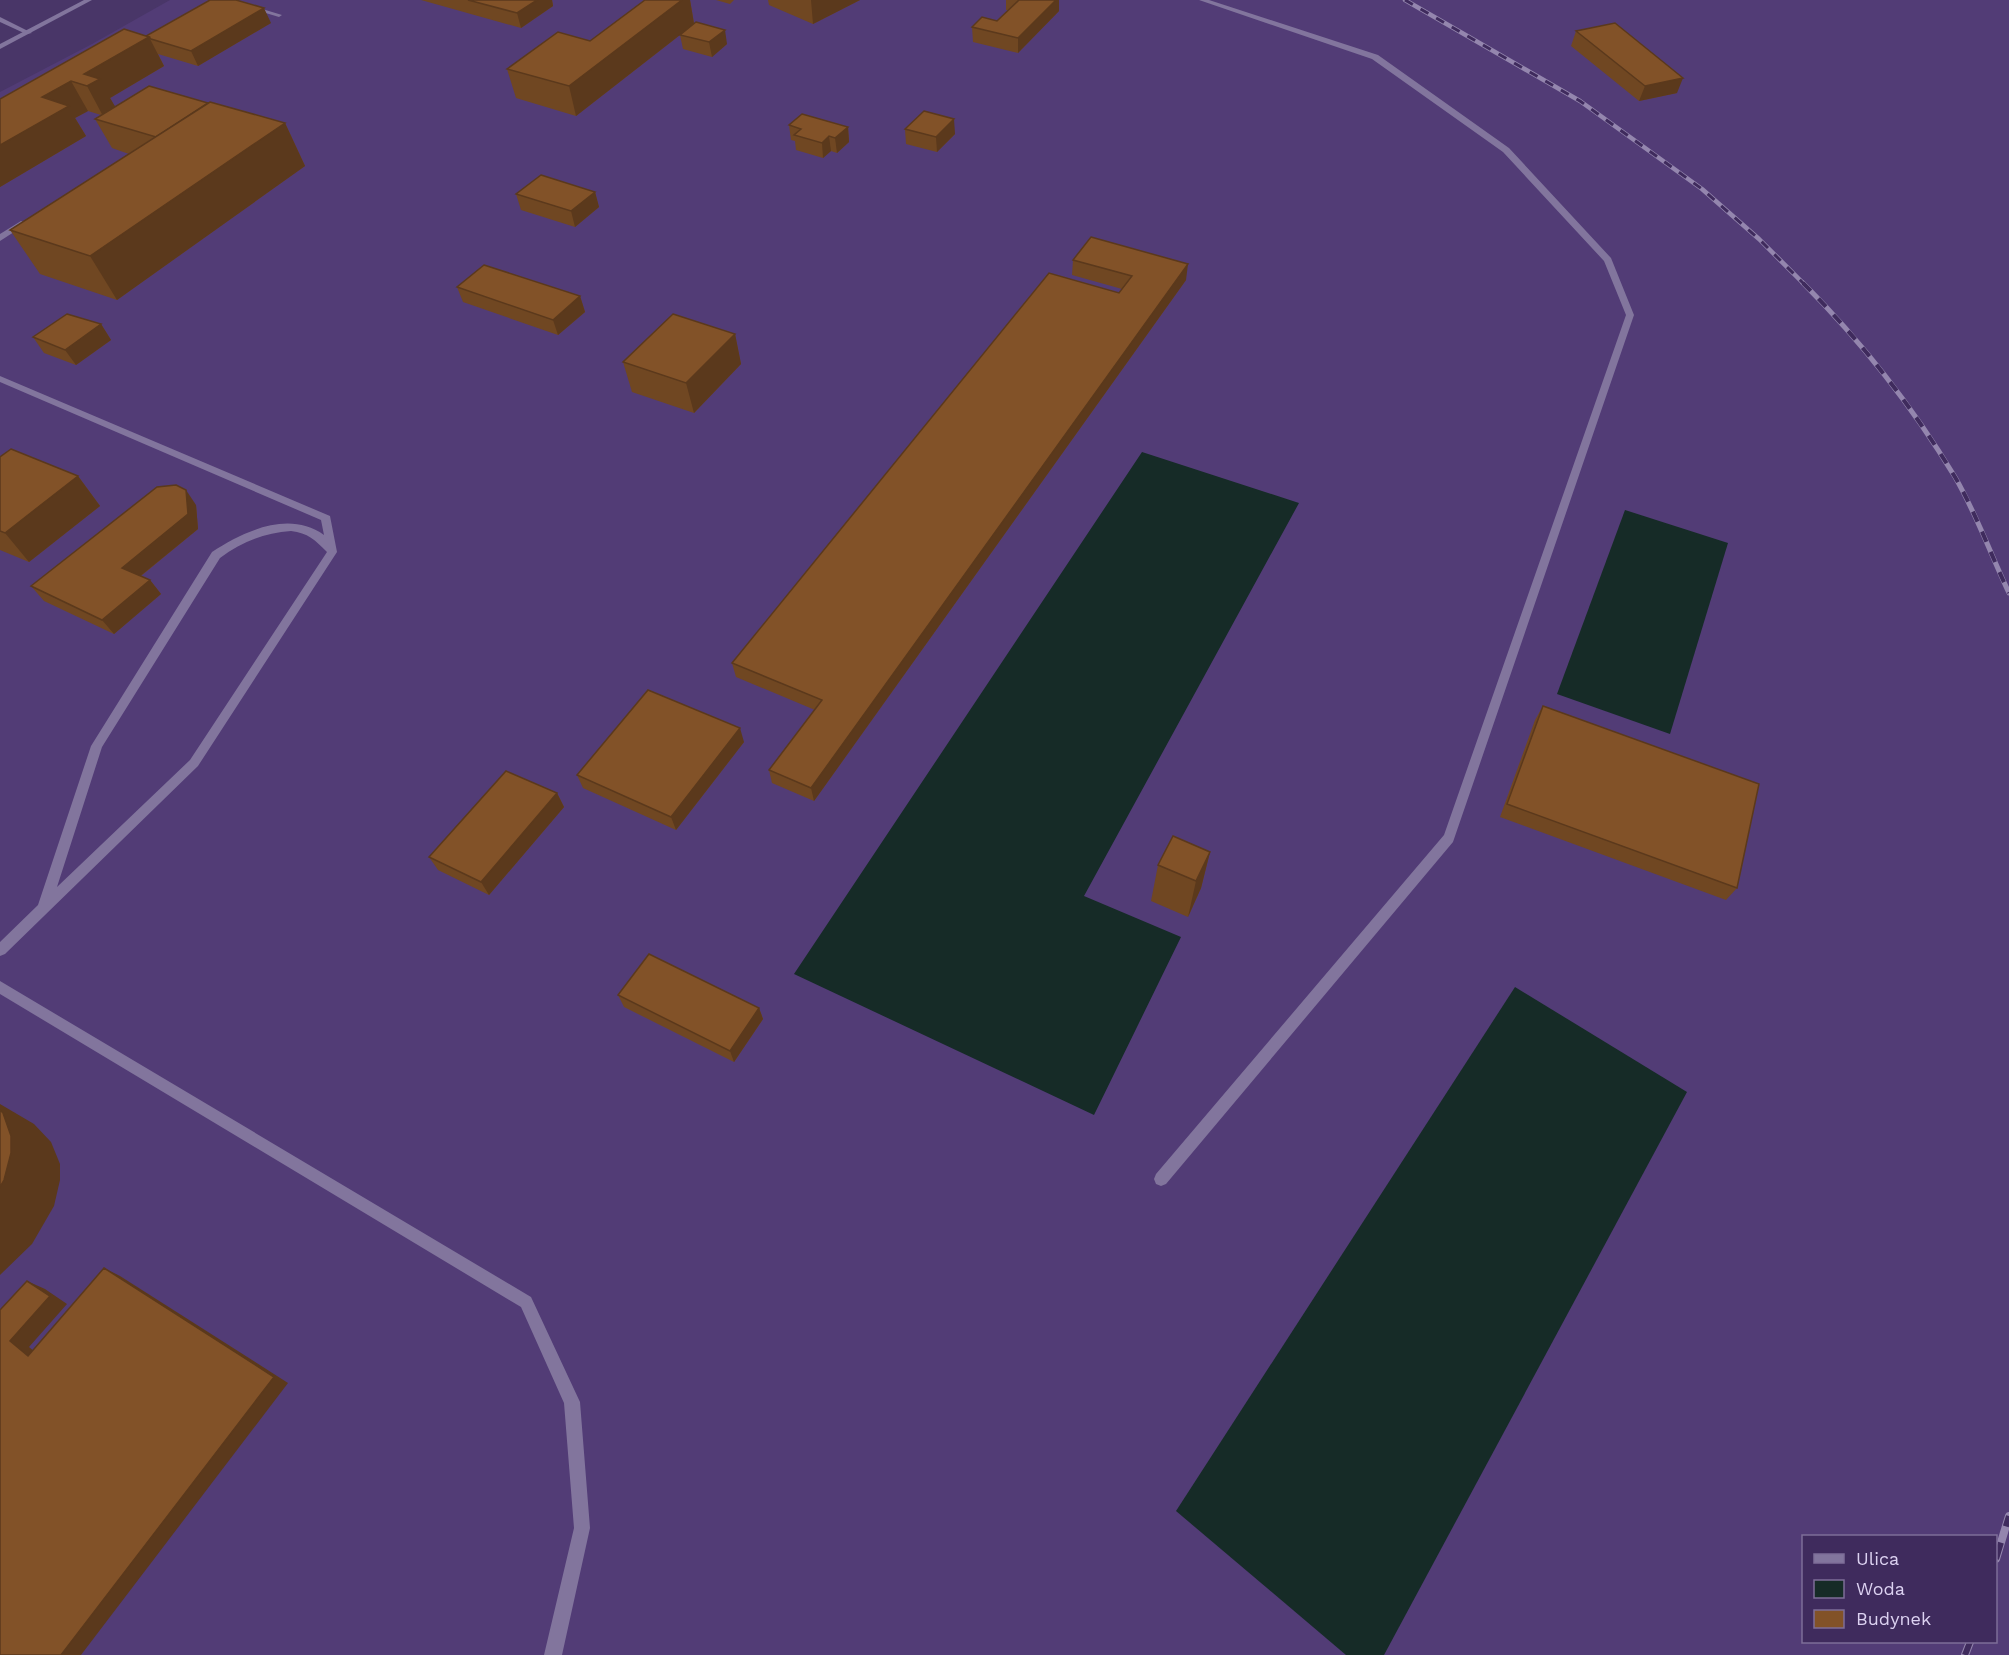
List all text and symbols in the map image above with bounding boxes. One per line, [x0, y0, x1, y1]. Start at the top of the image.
legend [1802, 1535, 1997, 1643]
text: Ulica [1856, 1548, 1899, 1569]
text: Woda [1856, 1578, 1905, 1599]
text: Budynek [1856, 1608, 1931, 1629]

